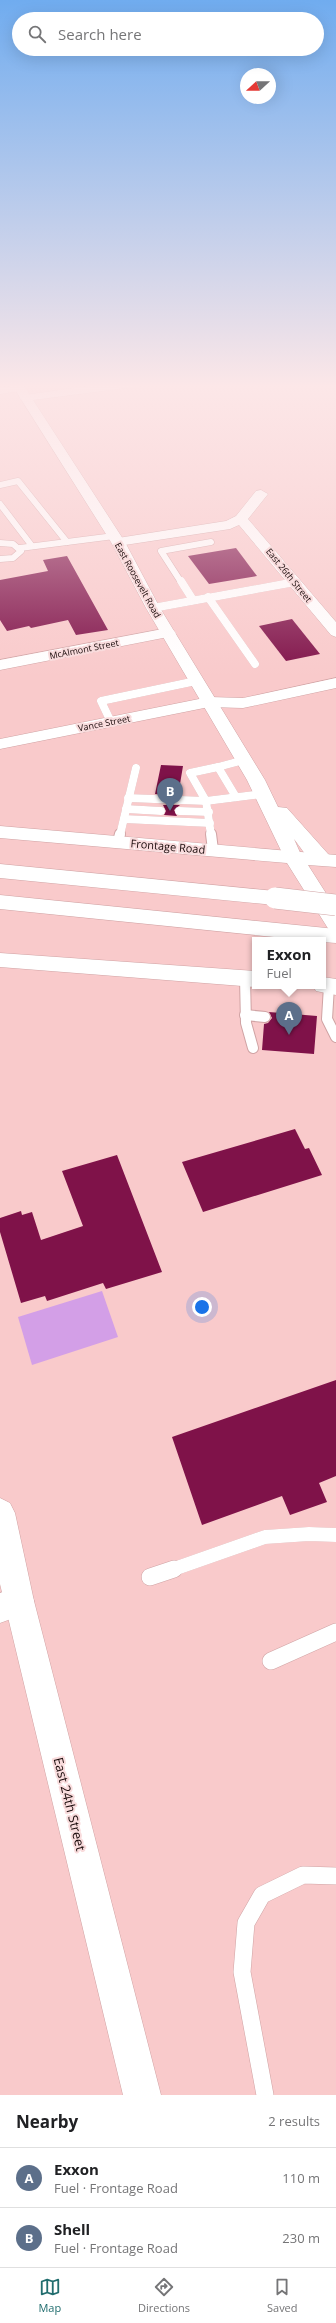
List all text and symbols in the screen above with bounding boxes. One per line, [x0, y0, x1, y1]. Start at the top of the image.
search box [12, 12, 324, 56]
icon: search [26, 23, 48, 45]
text: Search here [58, 24, 142, 44]
north arrow [240, 68, 276, 104]
street label: East Roosevelt Road [112, 540, 164, 620]
street label: East 26th Street [263, 545, 315, 605]
street label: McAlmont Street [48, 636, 120, 662]
street label: Vance Street [77, 712, 131, 734]
pin: B [157, 778, 183, 811]
street label: Frontage Road [130, 835, 206, 857]
popup [252, 937, 326, 989]
text: Exxon [267, 944, 311, 964]
text: Fuel [267, 964, 292, 982]
pin: A [276, 1002, 302, 1035]
your location [192, 1297, 212, 1317]
street label: East 24th Street [50, 1755, 90, 1853]
text: Nearby [16, 2110, 78, 2133]
text: 2 results [268, 2112, 320, 2130]
text: Exxon [54, 2159, 99, 2179]
text: A [25, 2169, 33, 2187]
text: 110 m [282, 2169, 320, 2187]
text: Fuel · Frontage Road [54, 2179, 178, 2197]
text: Shell [54, 2219, 90, 2239]
text: B [25, 2229, 33, 2247]
text: 230 m [282, 2229, 320, 2247]
text: Fuel · Frontage Road [54, 2239, 178, 2257]
tab: Map [38, 2276, 61, 2315]
tab: Directions [138, 2276, 190, 2315]
tab: Saved [267, 2276, 298, 2315]

